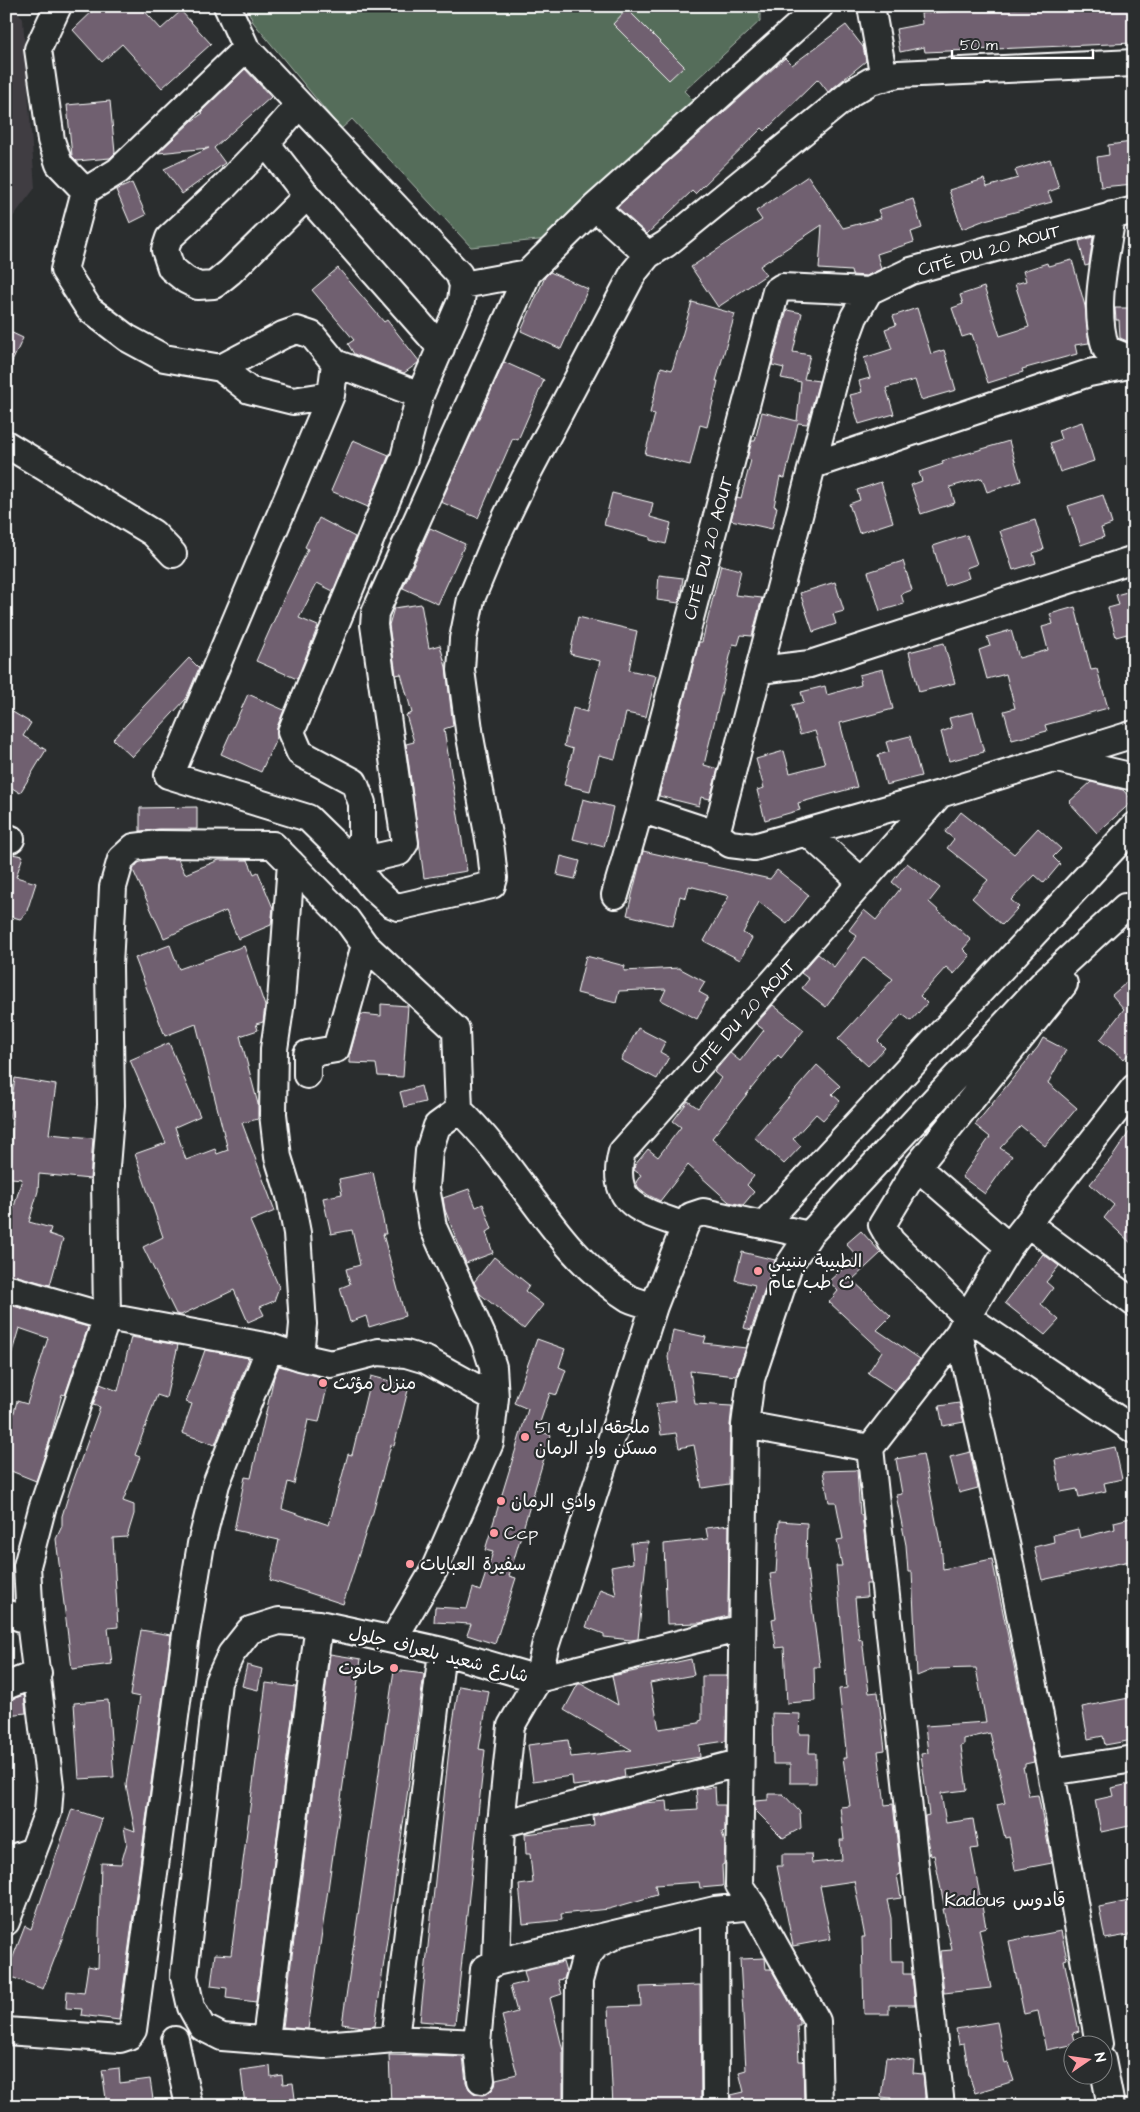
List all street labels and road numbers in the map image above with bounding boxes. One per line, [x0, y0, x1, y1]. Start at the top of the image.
street label: CITÉ DU 20 AOUT [915, 218, 1064, 283]
street label: CITÉ DU 20 AOUT [677, 473, 740, 623]
street label: CITÉ DU 20 AOUT [685, 953, 802, 1079]
street label: شارع شعيد بلعراف جلول [347, 1620, 531, 1689]

